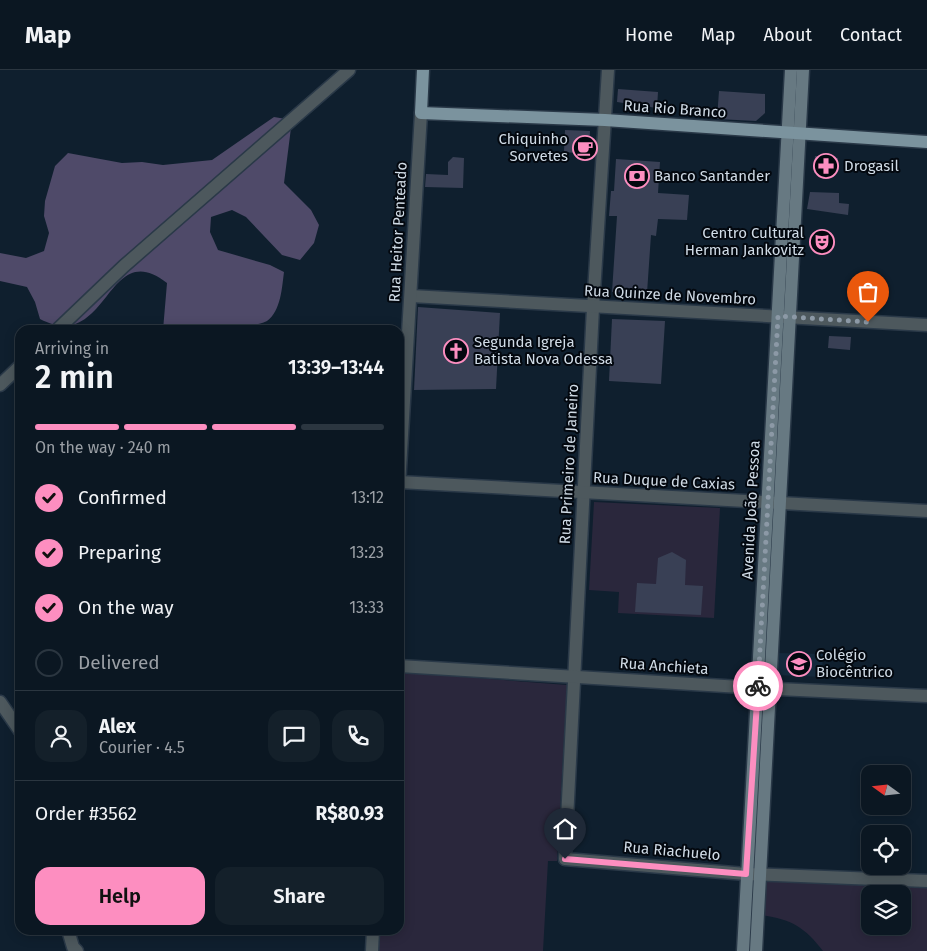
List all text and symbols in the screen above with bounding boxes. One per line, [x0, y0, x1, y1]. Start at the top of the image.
text: Map [25, 21, 71, 49]
text: Home [625, 24, 673, 46]
text: Map [701, 24, 735, 46]
text: About [763, 24, 812, 46]
text: Contact [840, 24, 902, 46]
street label: Rua Rio Branco [623, 96, 727, 122]
place label: Chiquinho Sorvetes [498, 130, 568, 165]
cafe icon: Chiquinho Sorvetes [572, 135, 598, 161]
pharmacy icon: Drogasil [813, 153, 839, 179]
place label: Drogasil [844, 157, 900, 175]
street label: Rua Heitor Penteado [385, 161, 411, 303]
bank icon: Banco Santander [624, 163, 650, 189]
place label: Banco Santander [654, 167, 770, 185]
place label: Centro Cultural Herman Jankovitz [685, 224, 805, 259]
theatre icon: Centro Cultural Herman Jankovitz [809, 229, 835, 255]
pin [847, 271, 889, 322]
icon: bag [854, 278, 882, 306]
street label: Rua Quinze de Novembro [584, 282, 756, 308]
place label: Segunda Igreja Batista Nova Odessa [474, 333, 613, 368]
church icon: Segunda Igreja Batista Nova Odessa [443, 338, 469, 364]
text: Arriving in [35, 339, 109, 358]
text: 13:39–13:44 [288, 356, 384, 379]
text: 2 min [35, 358, 114, 396]
street label: Rua Primeiro de Janeiro [556, 383, 582, 545]
text: On the way · 240 m [35, 438, 171, 457]
street label: Avenida João Pessoa [738, 440, 764, 580]
street label: Rua Duque de Caxias [593, 468, 735, 494]
icon: check [35, 484, 63, 512]
text: Confirmed [78, 486, 167, 509]
text: 13:12 [351, 488, 384, 507]
icon: check [35, 539, 63, 567]
text: Preparing [78, 541, 161, 564]
text: 13:23 [349, 543, 384, 562]
icon: check [35, 594, 63, 622]
text: On the way [78, 596, 174, 619]
text: 13:33 [349, 598, 384, 617]
place label: Colégio Biocêntrico [816, 646, 893, 681]
text: Delivered [78, 651, 160, 674]
school or university icon: Colégio Biocêntrico [786, 651, 812, 677]
street label: Rua Anchieta [619, 654, 709, 678]
courier [733, 661, 783, 711]
icon: bike [744, 672, 772, 700]
button: person [35, 710, 87, 762]
button: chat [268, 710, 320, 762]
button: phone [332, 710, 384, 762]
text: Alex [99, 715, 136, 738]
text: Courier · 4.5 [99, 738, 185, 757]
north arrow [861, 765, 911, 815]
map controls [861, 765, 911, 935]
text: Order #3562 [35, 802, 137, 825]
text: R$80.93 [316, 802, 384, 825]
pin [544, 808, 586, 859]
icon: home [551, 815, 579, 843]
button: locate [861, 825, 911, 875]
street label: Rua Riachuelo [623, 838, 721, 864]
button: Help [35, 867, 205, 925]
button: Share [215, 867, 384, 925]
button: layers [861, 885, 911, 935]

